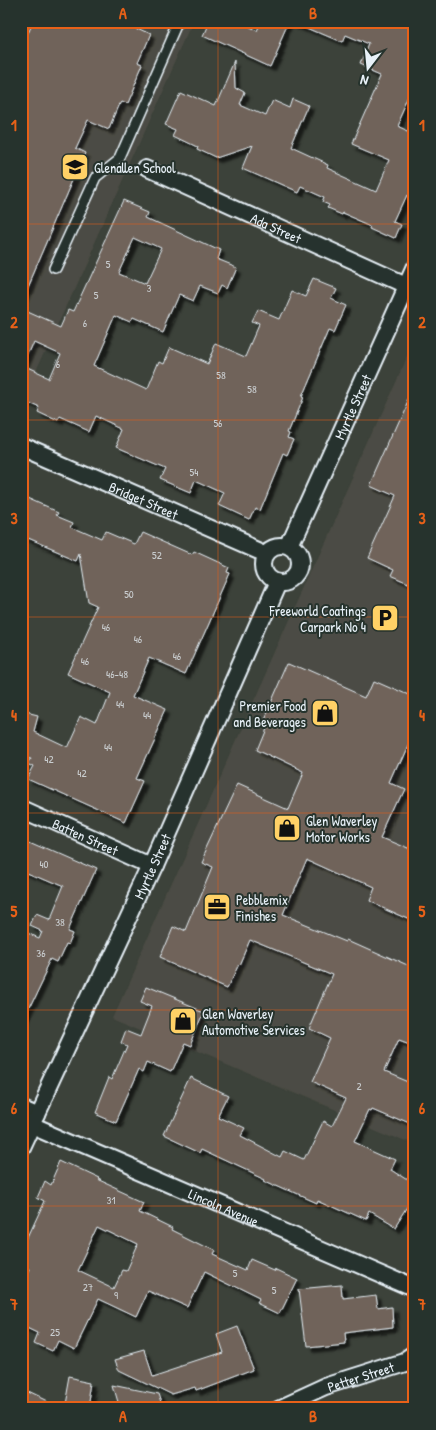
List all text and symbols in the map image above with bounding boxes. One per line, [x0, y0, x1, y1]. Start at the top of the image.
text: A [119, 2, 127, 24]
text: B [309, 2, 317, 24]
north arrow [344, 42, 394, 92]
text: N [358, 71, 370, 91]
text: 1 [11, 114, 17, 136]
text: 1 [419, 114, 425, 136]
school or university icon: Glenallen School [60, 152, 90, 182]
place label: Glenallen School [94, 158, 176, 177]
street label: Ada Street [248, 208, 305, 247]
house number: 5 [106, 257, 111, 271]
house number: 3 [147, 281, 152, 295]
house number: 5 [94, 288, 99, 302]
text: 2 [10, 311, 18, 333]
text: 2 [418, 311, 426, 333]
house number: 6 [83, 316, 88, 330]
house number: 6 [56, 357, 61, 371]
house number: 58 [216, 368, 226, 382]
street label: Myrtle Street [329, 371, 375, 442]
house number: 58 [247, 382, 257, 396]
house number: 56 [213, 416, 223, 430]
house number: 54 [190, 465, 198, 479]
street label: Bridget Street [106, 476, 181, 523]
text: 3 [10, 507, 18, 529]
text: 3 [418, 507, 426, 529]
house number: 52 [152, 548, 162, 562]
house number: 50 [124, 587, 134, 601]
place label: Freeworld Coatings Carpark No 4 [269, 601, 366, 637]
parking icon: Freeworld Coatings Carpark No 4 [370, 603, 400, 633]
house number: 46 [102, 620, 111, 634]
house number: 46 [134, 632, 143, 646]
house number: 46 [173, 649, 182, 663]
house number: 46 [81, 654, 90, 668]
house number: 46-48 [106, 667, 128, 681]
place label: Premier Food and Beverages [234, 696, 307, 732]
house number: 44 [116, 697, 124, 711]
shop icon: Premier Food and Beverages [310, 698, 340, 728]
text: 4 [11, 704, 17, 726]
text: 4 [419, 704, 425, 726]
house number: 44 [143, 708, 151, 722]
house number: 44 [104, 740, 112, 754]
house number: 42 [44, 752, 54, 766]
house number: 42 [77, 766, 87, 780]
place label: Glen Waverley Motor Works [306, 811, 378, 846]
street label: Batten Street [50, 813, 122, 859]
shop icon: Glen Waverley Motor Works [272, 813, 302, 843]
street label: Myrtle Street [129, 830, 175, 902]
house number: 40 [39, 857, 49, 871]
place label: Pebblemix Finishes [235, 890, 288, 925]
office icon: Pebblemix Finishes [202, 892, 232, 922]
text: 5 [11, 900, 18, 922]
text: 5 [419, 900, 426, 922]
house number: 38 [55, 915, 65, 929]
house number: 36 [36, 946, 46, 960]
place label: Glen Waverley Automotive Services [202, 1004, 305, 1039]
shop icon: Glen Waverley Automotive Services [168, 1006, 198, 1036]
house number: 2 [356, 1079, 362, 1093]
text: 6 [11, 1097, 18, 1119]
text: 6 [419, 1097, 426, 1119]
street label: Lincoln Avenue [186, 1183, 262, 1230]
house number: 31 [107, 1193, 115, 1207]
house number: 5 [233, 1266, 238, 1280]
house number: 27 [83, 1280, 93, 1294]
house number: 5 [272, 1283, 277, 1297]
house number: 9 [114, 1288, 118, 1302]
text: 7 [9, 1293, 18, 1315]
text: 7 [417, 1293, 426, 1315]
house number: 25 [50, 1325, 60, 1339]
street label: Petter Street [325, 1357, 396, 1396]
text: A [119, 1405, 127, 1427]
text: B [309, 1405, 317, 1427]

